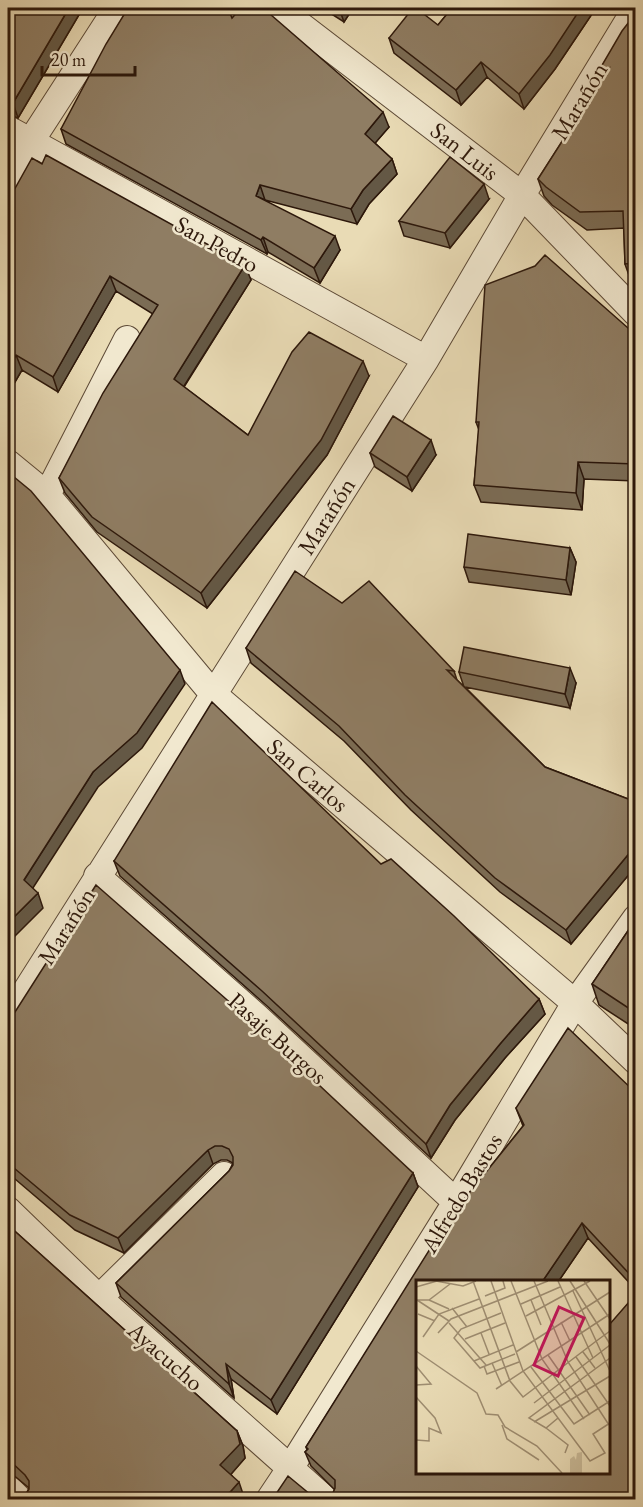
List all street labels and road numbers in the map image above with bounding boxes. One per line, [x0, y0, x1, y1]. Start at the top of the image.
street label: Marañón [544, 56, 614, 146]
street label: San Luis [425, 115, 505, 187]
street label: San Pedro [170, 208, 265, 280]
street label: Marañón [290, 471, 362, 560]
street label: San Carlos [261, 731, 355, 819]
street label: Marañón [30, 881, 102, 970]
street label: Pasaje Burgos [222, 985, 334, 1091]
street label: Alfredo Bastos [413, 1127, 509, 1260]
street label: Ayacucho [121, 1314, 211, 1398]

